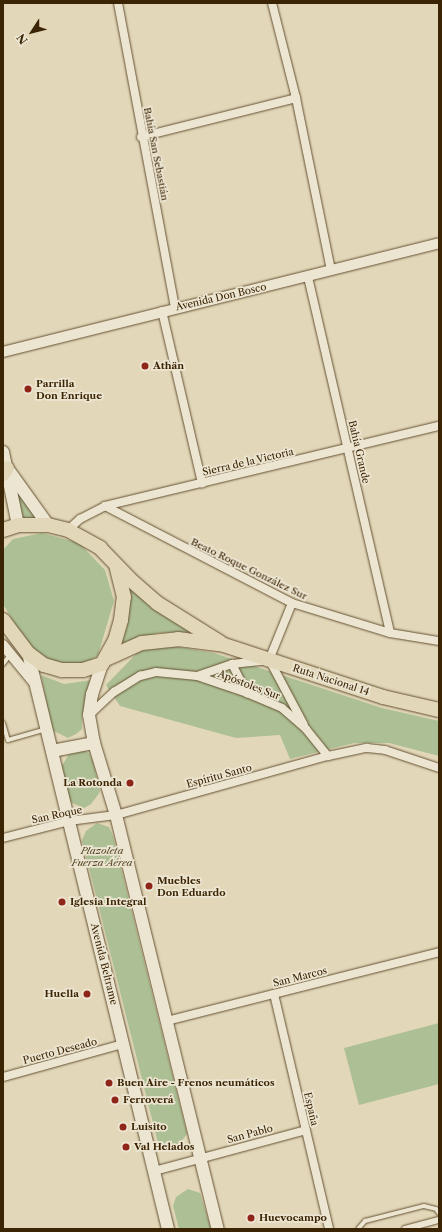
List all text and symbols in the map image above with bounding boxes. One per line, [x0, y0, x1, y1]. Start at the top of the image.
north arrow [12, 12, 52, 52]
text: N [14, 31, 31, 47]
street label: Bahía San Sebastián [141, 106, 171, 202]
street label: Avenida Don Bosco [174, 281, 268, 313]
place label: Athän [153, 360, 184, 372]
marker: Athän [140, 361, 150, 371]
place label: Parrilla Don Enrique [36, 377, 102, 400]
marker: Parrilla Don Enrique [23, 384, 33, 394]
street label: Bahía Grande [346, 419, 372, 485]
street label: Sierra de la Victoria [201, 446, 295, 478]
street label: Beato Roque González Sur [189, 536, 309, 602]
street label: Ruta Nacional 14 [291, 662, 371, 698]
street label: Apóstoles Sur [216, 668, 282, 702]
street label: Espíritu Santo [185, 762, 253, 790]
place label: La Rotonda [63, 777, 122, 789]
marker: La Rotonda [125, 778, 135, 788]
street label: San Roque [31, 804, 83, 826]
park label: Plazoleta Fuerza Aérea [72, 844, 132, 868]
place label: Muebles Don Eduardo [157, 874, 226, 898]
marker: Muebles Don Eduardo [144, 881, 154, 891]
place label: Iglesia Integral [70, 896, 147, 908]
marker: Iglesia Integral [57, 897, 67, 907]
street label: Avenida Beltrame [88, 922, 120, 1006]
street label: San Marcos [272, 964, 328, 990]
place label: Huella [45, 988, 79, 1000]
marker: Huella [82, 989, 92, 999]
street label: Puerto Deseado [22, 1035, 98, 1067]
place label: Buen Aire - Frenos neumáticos [117, 1077, 275, 1089]
marker: Buen Aire - Frenos neumáticos [104, 1078, 114, 1088]
street label: España [301, 1091, 321, 1127]
place label: Ferroverá [123, 1094, 174, 1106]
marker: Ferroverá [110, 1095, 120, 1105]
place label: Luisito [131, 1121, 167, 1133]
marker: Luisito [118, 1122, 128, 1132]
street label: San Pablo [226, 1122, 274, 1146]
place label: Val Helados [134, 1141, 194, 1153]
marker: Val Helados [121, 1142, 131, 1152]
place label: Huevocampo [259, 1212, 327, 1224]
marker: Huevocampo [246, 1213, 256, 1223]

